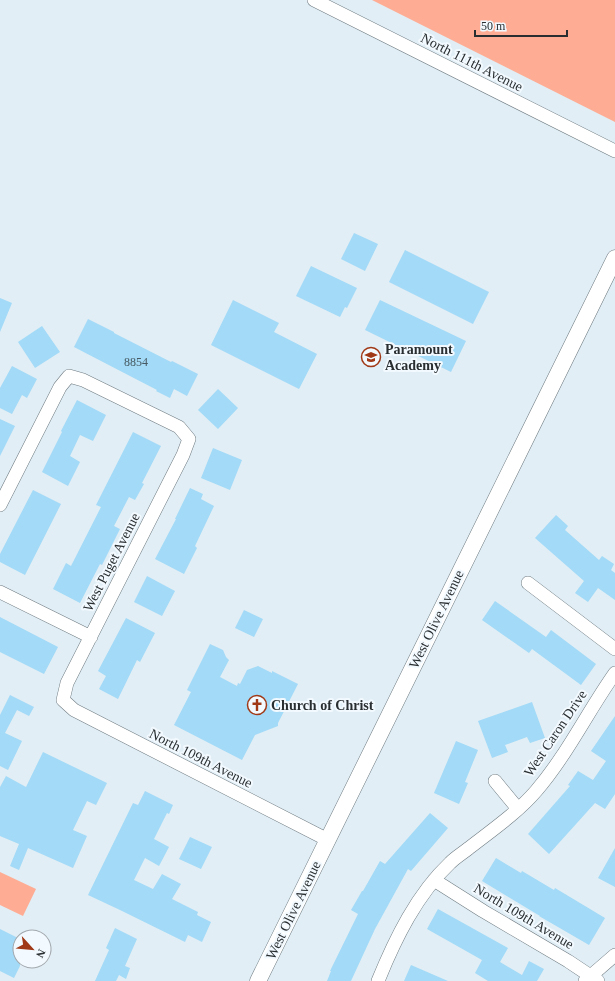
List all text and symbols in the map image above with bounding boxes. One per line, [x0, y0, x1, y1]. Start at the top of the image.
scale bar [475, 12, 567, 38]
text: 50 m [481, 19, 506, 33]
street label: North 111th Avenue [418, 30, 525, 95]
place label: Paramount Academy [385, 342, 453, 373]
school or university icon: Paramount Academy [360, 346, 382, 368]
house number: 8854 [124, 355, 148, 369]
street label: West Puget Avenue [80, 511, 143, 614]
street label: West Olive Avenue [406, 568, 467, 671]
street label: West Caron Drive [521, 687, 590, 779]
church icon: Church of Christ [246, 694, 268, 716]
place label: Church of Christ [271, 698, 374, 713]
street label: North 109th Avenue [147, 726, 255, 791]
street label: West Olive Avenue [263, 859, 324, 962]
street label: North 109th Avenue [471, 881, 576, 952]
north arrow [12, 929, 52, 969]
text: N [34, 947, 48, 960]

